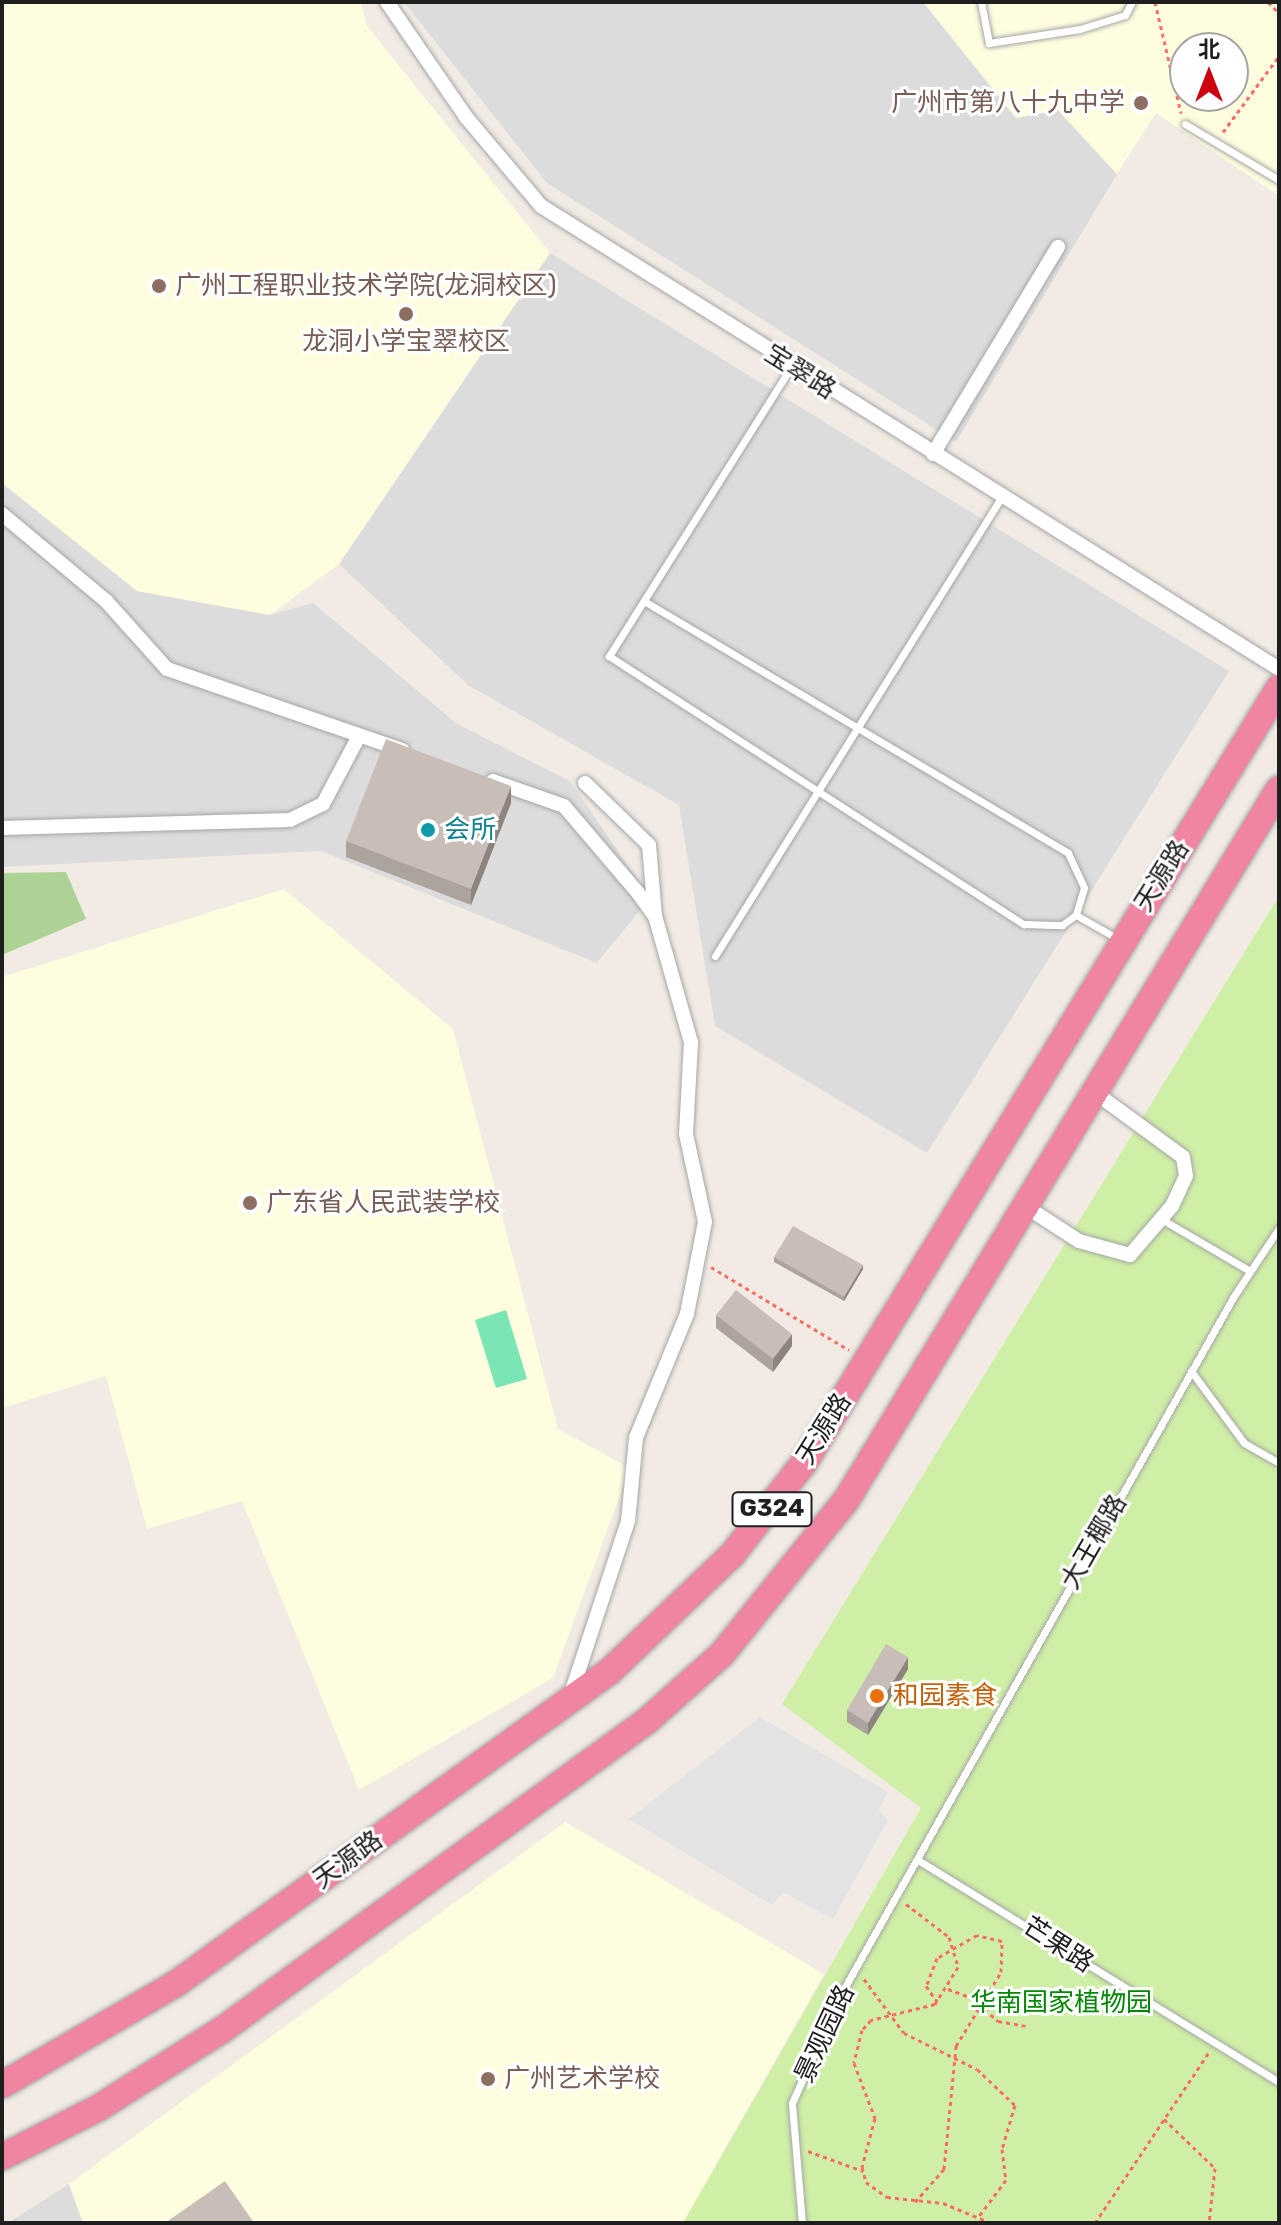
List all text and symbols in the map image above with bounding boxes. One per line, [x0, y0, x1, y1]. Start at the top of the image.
north arrow [1169, 32, 1249, 112]
text: 北 [1198, 36, 1220, 63]
place label: 广州市第八十九中学 [891, 87, 1125, 119]
marker: 广州市第八十九中学 [1132, 94, 1150, 112]
place label: 广州工程职业技术学院(龙洞校区) [175, 270, 557, 302]
marker: 广州工程职业技术学院(龙洞校区) [150, 277, 168, 295]
marker: 龙洞小学宝翠校区 [397, 305, 415, 323]
place label: 龙洞小学宝翠校区 [302, 326, 510, 358]
street label: 宝翠路 [759, 338, 841, 406]
place label: 会所 [444, 814, 496, 846]
marker: 会所 [419, 821, 437, 839]
street label: 天源路 [1128, 835, 1196, 917]
place label: 广东省人民武装学校 [266, 1187, 500, 1219]
marker: 广东省人民武装学校 [241, 1194, 259, 1212]
street label: 天源路 [790, 1388, 858, 1470]
road number: G324 [730, 1489, 814, 1529]
street label: 大王椰路 [1054, 1489, 1134, 1595]
place label: 和园素食 [893, 1680, 997, 1712]
marker: 和园素食 [868, 1687, 886, 1705]
street label: 天源路 [307, 1824, 389, 1896]
street label: 芒果路 [1017, 1911, 1099, 1979]
street label: 景观园路 [789, 1980, 861, 2088]
park label: 华南国家植物园 [970, 1987, 1152, 2019]
place label: 广州艺术学校 [504, 2063, 660, 2095]
marker: 广州艺术学校 [479, 2070, 497, 2088]

